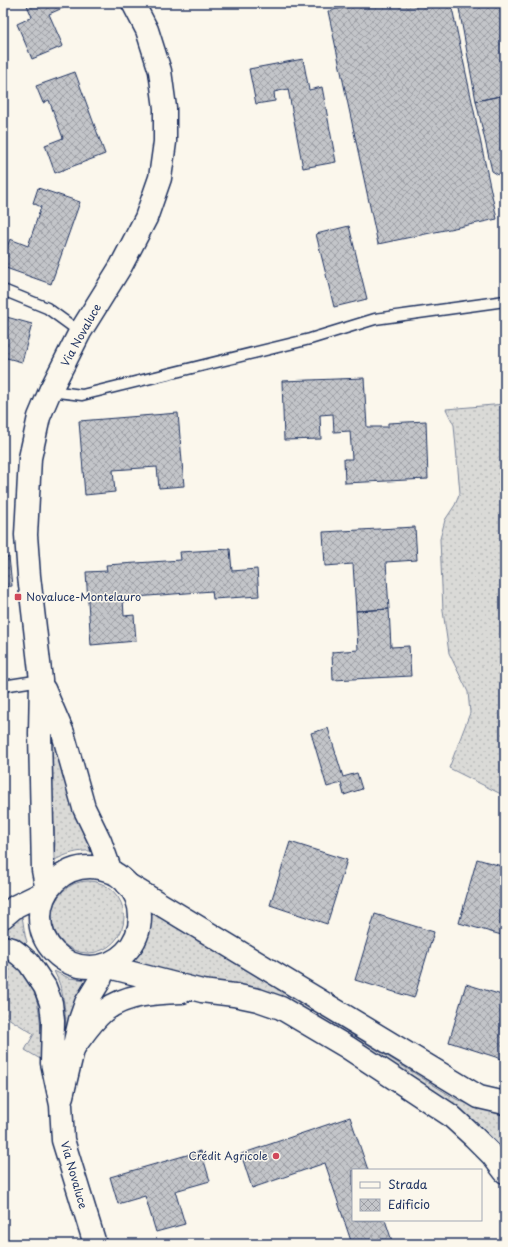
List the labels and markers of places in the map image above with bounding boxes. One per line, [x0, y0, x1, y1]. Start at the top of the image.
place label: Novaluce-Montelauro [26, 588, 141, 605]
marker: Novaluce-Montelauro [13, 592, 23, 602]
place label: Crédit Agricole [189, 1147, 268, 1164]
marker: Crédit Agricole [271, 1151, 281, 1161]

